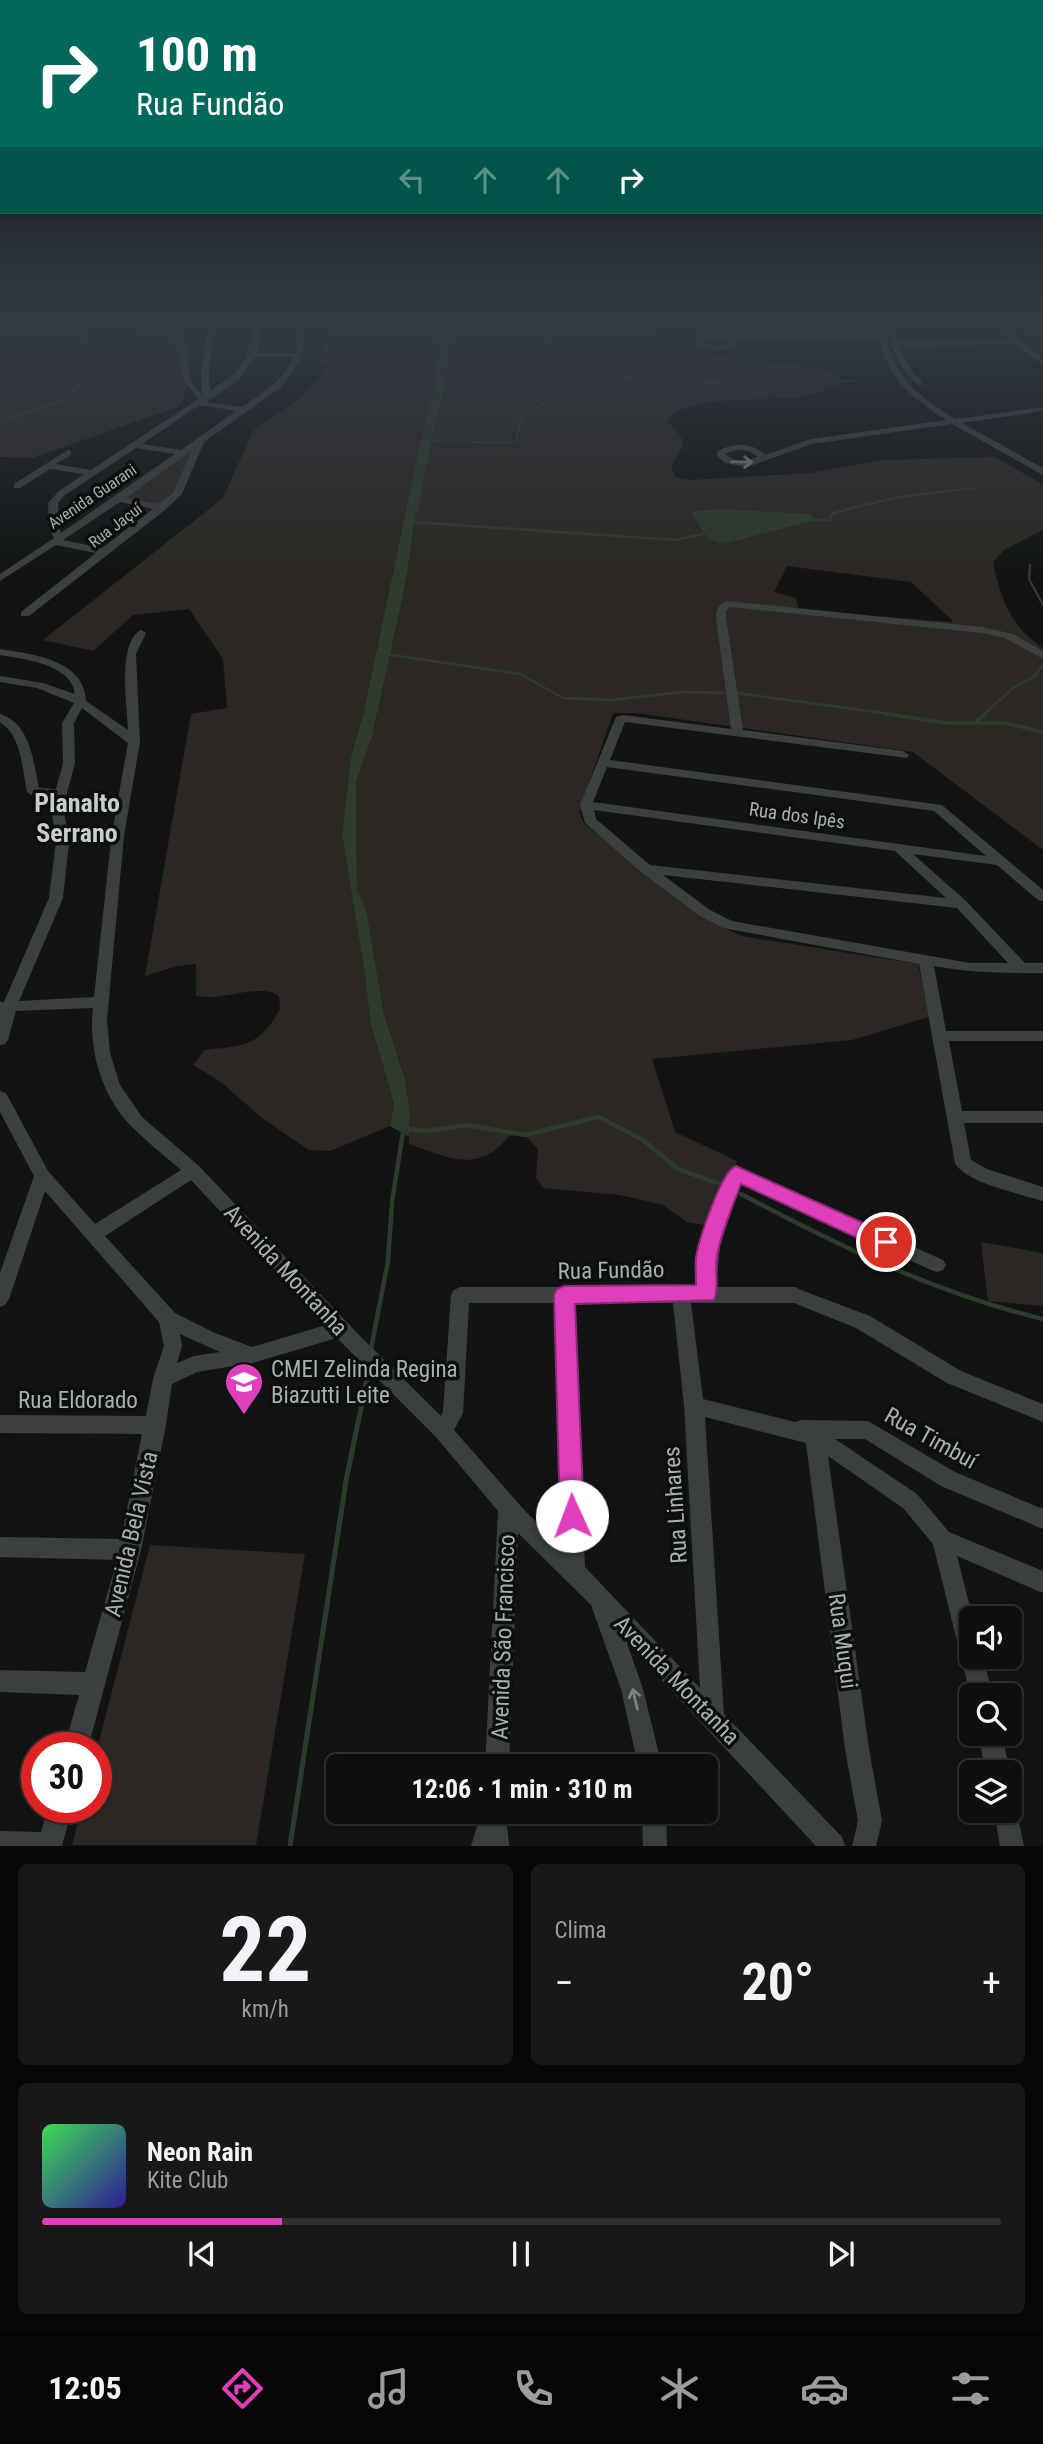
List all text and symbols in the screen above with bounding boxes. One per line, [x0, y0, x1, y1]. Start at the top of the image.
text: 100 m [136, 26, 258, 83]
icon: right [21, 28, 112, 119]
text: Rua Fundão [136, 85, 284, 123]
icon: left [393, 161, 431, 199]
icon: ahead [466, 161, 504, 199]
icon: ahead [539, 161, 577, 199]
icon: right [612, 161, 650, 199]
one-way arrow [730, 455, 753, 469]
street label: Avenida Guarani [45, 460, 140, 533]
street label: Rua Jaçuí [85, 498, 147, 552]
district label: Planalto Serrano [34, 788, 120, 848]
street label: Rua dos Ipês [748, 797, 846, 834]
street label: Avenida Montanha [218, 1200, 353, 1341]
pin [856, 1212, 916, 1272]
icon: arrive [867, 1223, 905, 1261]
street label: Rua Fundão [557, 1256, 665, 1285]
place label: CMEI Zelinda Regina Biazutti Leite [271, 1356, 458, 1409]
school or university icon: CMEI Zelinda Regina Biazutti Leite [223, 1361, 265, 1416]
street label: Rua Eldorado [18, 1387, 138, 1414]
street label: Rua Timbuí [880, 1402, 983, 1476]
street label: Rua Linhares [658, 1446, 693, 1564]
street label: Avenida Bela Vista [99, 1449, 164, 1619]
position arrow [535, 1479, 609, 1553]
street label: Avenida São Francisco [486, 1534, 521, 1740]
street label: Rua Muqui [822, 1592, 863, 1690]
map controls [959, 1606, 1022, 1823]
button: sound [959, 1606, 1022, 1669]
street label: Avenida Montanha [608, 1610, 745, 1750]
button: search [959, 1683, 1022, 1746]
one-way arrow [627, 1688, 641, 1711]
speed limit sign: 30 [21, 1732, 112, 1823]
button: layers [959, 1760, 1022, 1823]
text: 12:06 · 1 min · 310 m [412, 1774, 632, 1804]
text: 22 [219, 1897, 311, 2003]
text: Clima [555, 1917, 606, 1944]
text: 20° [741, 1952, 814, 2013]
text: − [555, 1961, 574, 2005]
text: + [982, 1961, 1001, 2005]
text: km/h [242, 1996, 289, 2023]
text: Neon Rain [147, 2137, 253, 2167]
text: Kite Club [147, 2167, 228, 2194]
icon: previous [183, 2235, 221, 2273]
icon: pause [502, 2235, 540, 2273]
icon: next [822, 2235, 860, 2273]
icon: directions [218, 2364, 267, 2413]
icon: music [364, 2364, 413, 2413]
icon: phone [509, 2364, 558, 2413]
icon: climate [655, 2364, 704, 2413]
icon: car [800, 2364, 849, 2413]
icon: filters [946, 2364, 995, 2413]
text: 12:05 [48, 2369, 122, 2407]

